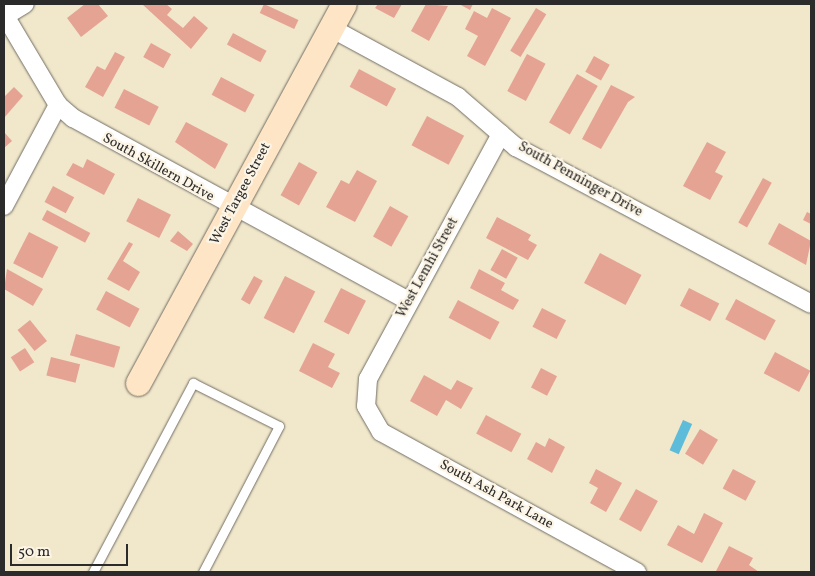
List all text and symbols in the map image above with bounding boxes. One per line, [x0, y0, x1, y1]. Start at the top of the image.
street label: South Skillern Drive [99, 130, 217, 206]
street label: South Penninger Drive [515, 139, 645, 221]
street label: West Targee Street [207, 140, 275, 248]
street label: West Lemhi Street [393, 215, 463, 321]
street label: South Ash Park Lane [436, 457, 556, 533]
scale bar [12, 534, 130, 566]
text: 50 m [18, 542, 50, 563]

